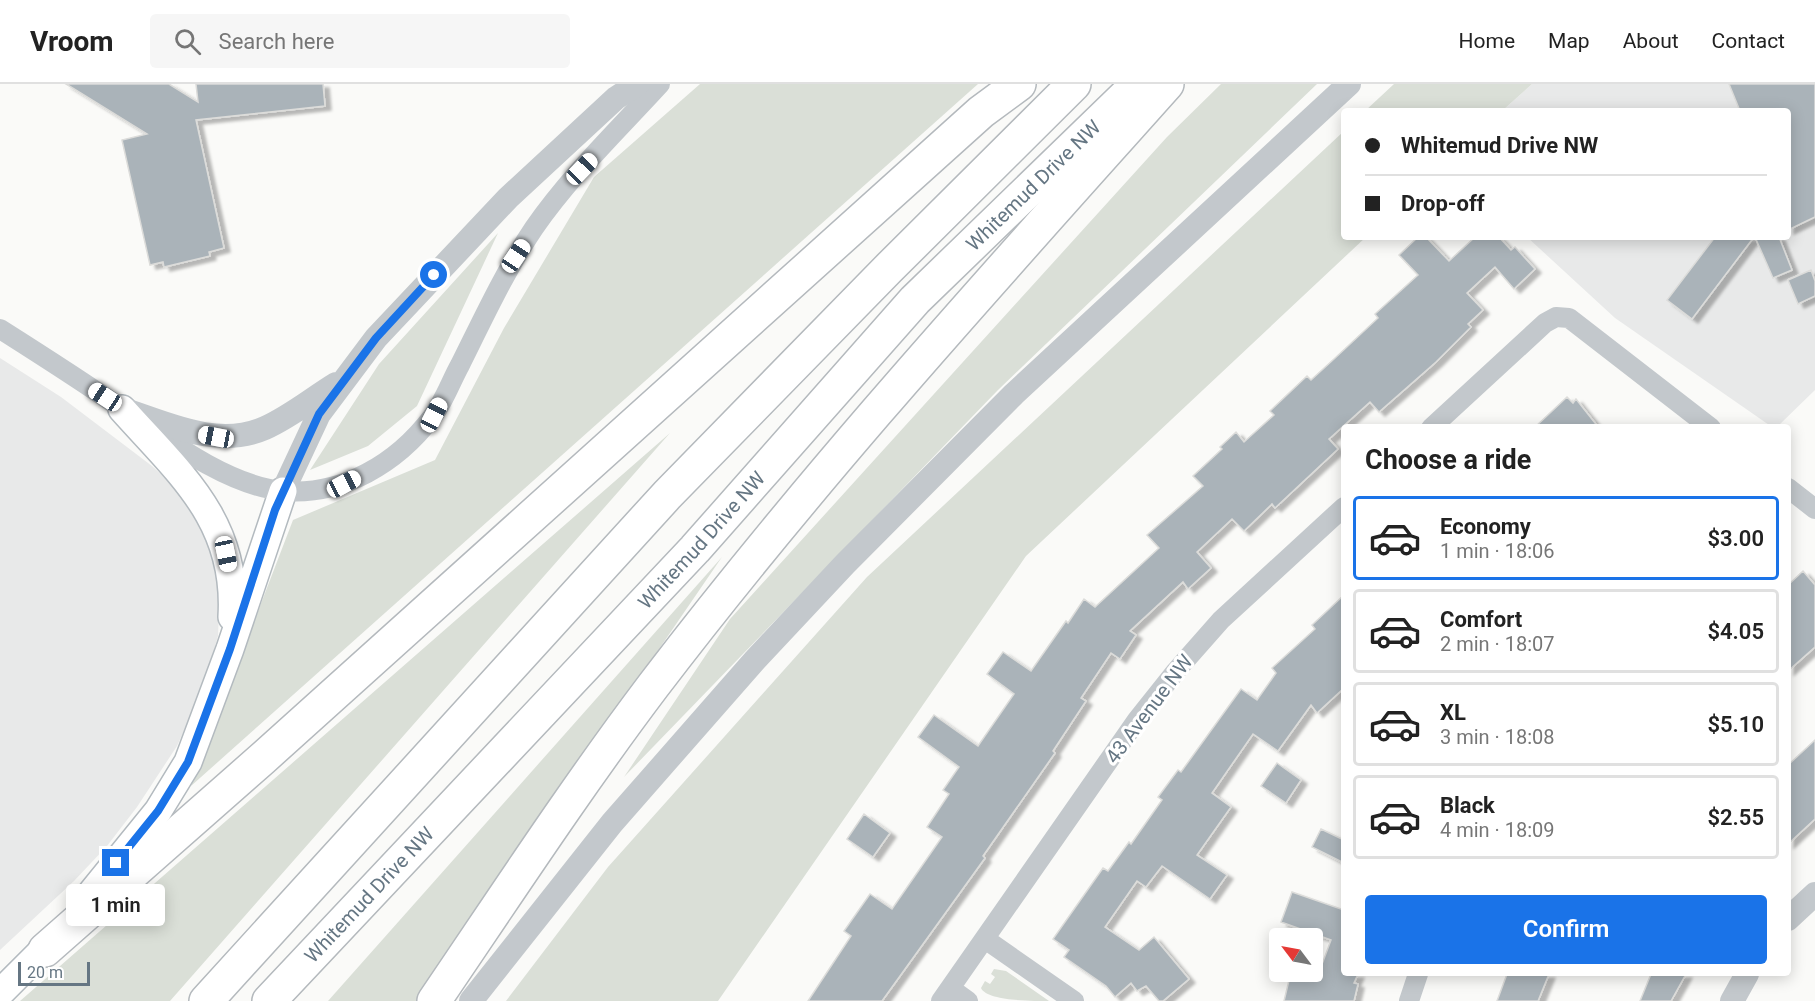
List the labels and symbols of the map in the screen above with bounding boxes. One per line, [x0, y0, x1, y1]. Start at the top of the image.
street label: Whitemud Drive NW [961, 115, 1106, 256]
car [563, 150, 601, 188]
car [498, 236, 534, 276]
route start [420, 261, 447, 288]
car [85, 380, 125, 414]
car [418, 395, 450, 435]
car [197, 425, 235, 449]
street label: Whitemud Drive NW [633, 466, 770, 614]
car [324, 468, 364, 500]
car [213, 535, 239, 573]
street label: 43 Avenue NW [1100, 650, 1198, 768]
street label: Whitemud Drive NW [300, 822, 439, 968]
route end [102, 849, 129, 876]
callout: 1 min [66, 884, 166, 926]
north arrow [1269, 928, 1323, 982]
scale bar [18, 959, 90, 986]

